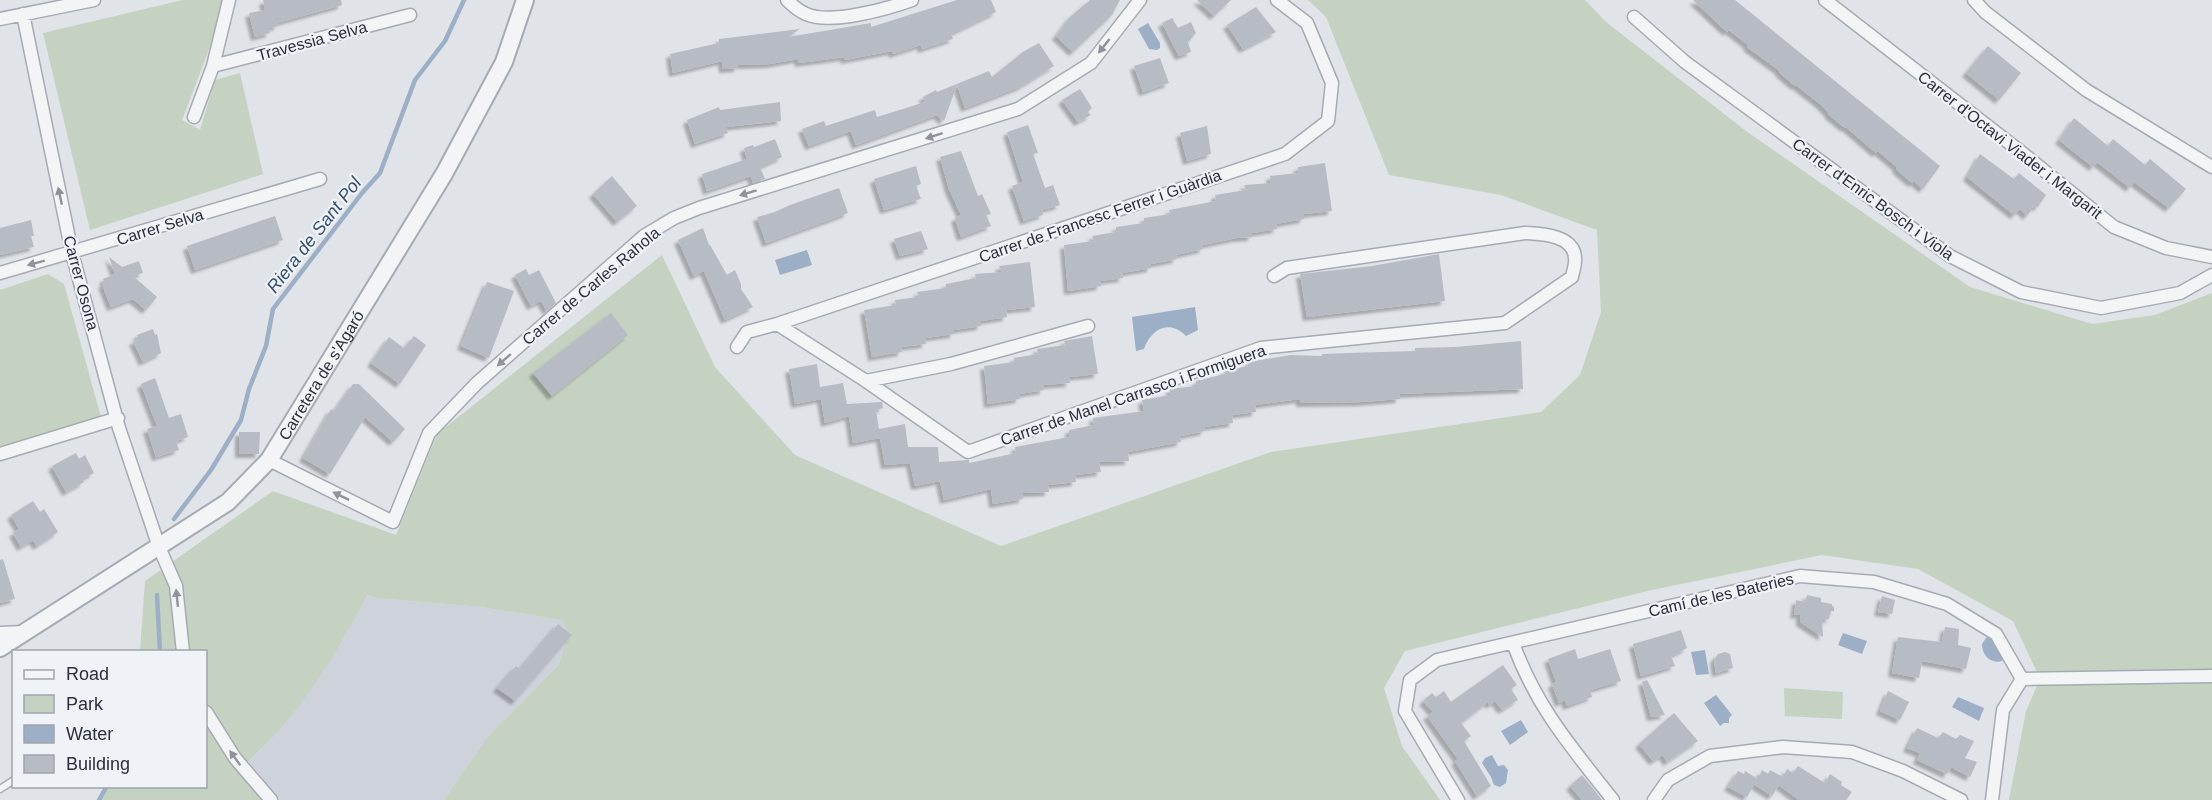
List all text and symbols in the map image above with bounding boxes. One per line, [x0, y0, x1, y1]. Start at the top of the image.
street label: Travessia Selva [255, 18, 369, 64]
one-way arrow [1098, 39, 1110, 54]
street label: Carrer d'Octavi Viader i Margarit [1915, 68, 2106, 222]
one-way arrow [925, 131, 943, 141]
street label: Carrer d'Enric Bosch i Viola [1789, 135, 1957, 263]
street label: Carrer de Francesc Ferrer i Guàrdia [977, 166, 1224, 266]
water label: Riera de Sant Pol [263, 172, 366, 297]
one-way arrow [55, 186, 64, 205]
one-way arrow [739, 189, 757, 198]
street label: Carrer Selva [115, 206, 206, 248]
street label: Carrer de Carles Rahola [519, 224, 663, 348]
street label: Carrer Osona [60, 234, 102, 332]
one-way arrow [27, 259, 45, 268]
street label: Carretera de s'Agaró [275, 307, 367, 443]
street label: Carrer de Manel Carrasco i Formiguera [998, 341, 1268, 448]
one-way arrow [497, 353, 512, 366]
one-way arrow [332, 492, 349, 501]
street label: Camí de les Bateries [1647, 570, 1795, 620]
one-way arrow [172, 588, 182, 607]
legend [12, 650, 207, 788]
text: Road [66, 664, 109, 684]
text: Park [66, 694, 104, 714]
text: Water [66, 724, 113, 744]
one-way arrow [230, 750, 242, 765]
text: Building [66, 754, 130, 774]

